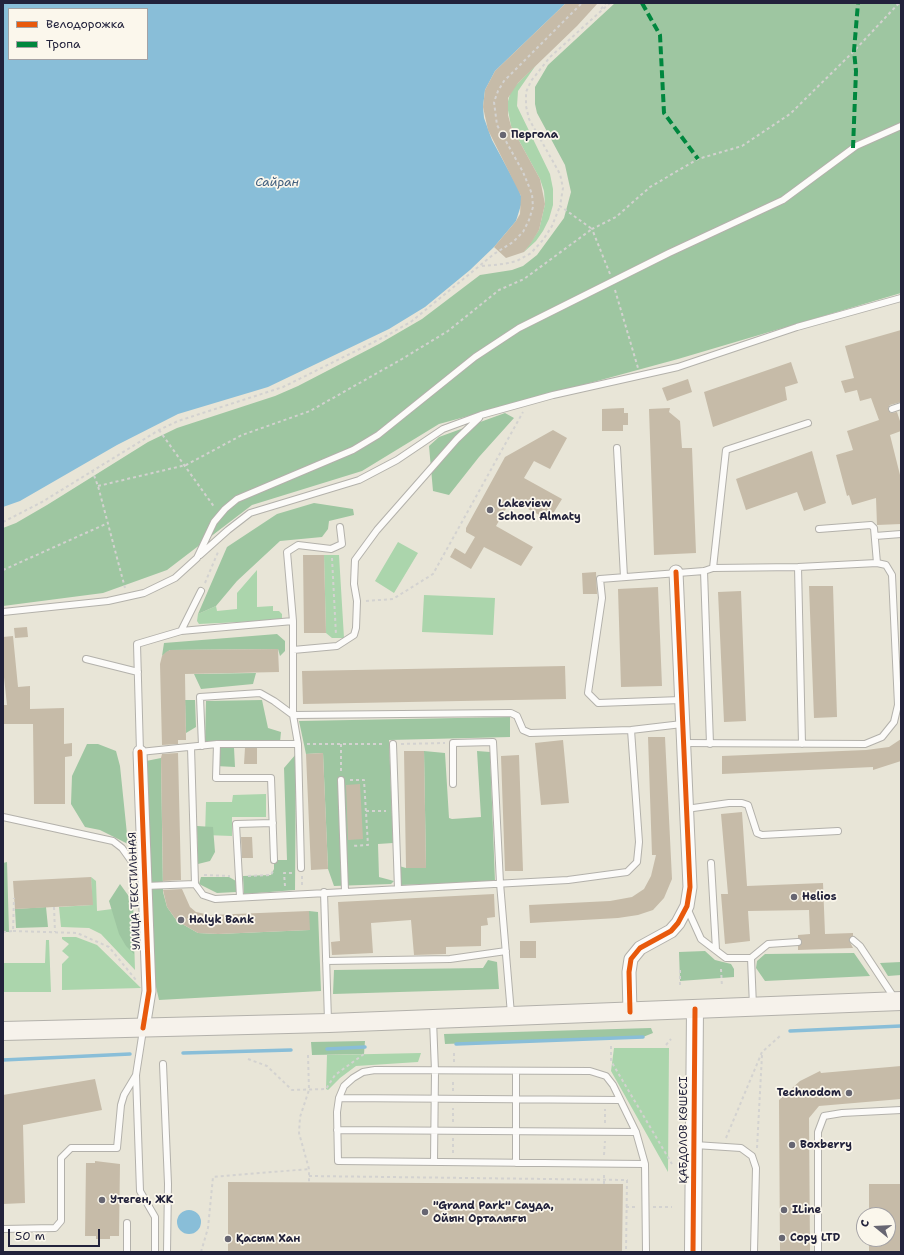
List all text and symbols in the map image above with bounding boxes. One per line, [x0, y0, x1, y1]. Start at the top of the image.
legend [8, 8, 148, 60]
text: Велодорожка [46, 16, 124, 32]
text: Тропа [46, 36, 80, 52]
place label: Пергола [511, 128, 558, 142]
marker: Пергола [498, 130, 508, 140]
water label: Сайран [255, 176, 299, 190]
place label: Lakeview School Almaty [498, 497, 581, 523]
marker: Lakeview School Almaty [485, 505, 495, 515]
street label: УЛИЦА ТЕКСТИЛЬНАЯ [126, 832, 144, 950]
place label: Helios [802, 890, 836, 904]
marker: Helios [789, 892, 799, 902]
place label: Halyk Bank [189, 913, 254, 927]
marker: Halyk Bank [176, 915, 186, 925]
street label: ҚАБДОЛОВ КӨШЕСІ [677, 1076, 691, 1184]
place label: Technodom [777, 1086, 841, 1100]
marker: Technodom [844, 1088, 854, 1098]
place label: Boxberry [800, 1138, 852, 1152]
marker: Boxberry [787, 1140, 797, 1150]
place label: Утеген, ЖК [110, 1193, 173, 1207]
marker: Утеген, ЖК [97, 1195, 107, 1205]
place label: "Grand Park" Сауда, Ойын Орталығы [433, 1199, 554, 1225]
place label: ILine [792, 1203, 821, 1217]
marker: ILine [779, 1205, 789, 1215]
marker: "Grand Park" Сауда, Ойын Орталығы [420, 1207, 430, 1217]
north arrow [856, 1207, 896, 1247]
text: С [857, 1218, 873, 1229]
scale bar [10, 1221, 102, 1247]
text: 50 m [15, 1228, 45, 1244]
place label: Copy LTD [790, 1231, 840, 1245]
place label: Қасым Хан [236, 1232, 300, 1246]
marker: Copy LTD [777, 1233, 787, 1243]
marker: Қасым Хан [223, 1234, 233, 1244]

